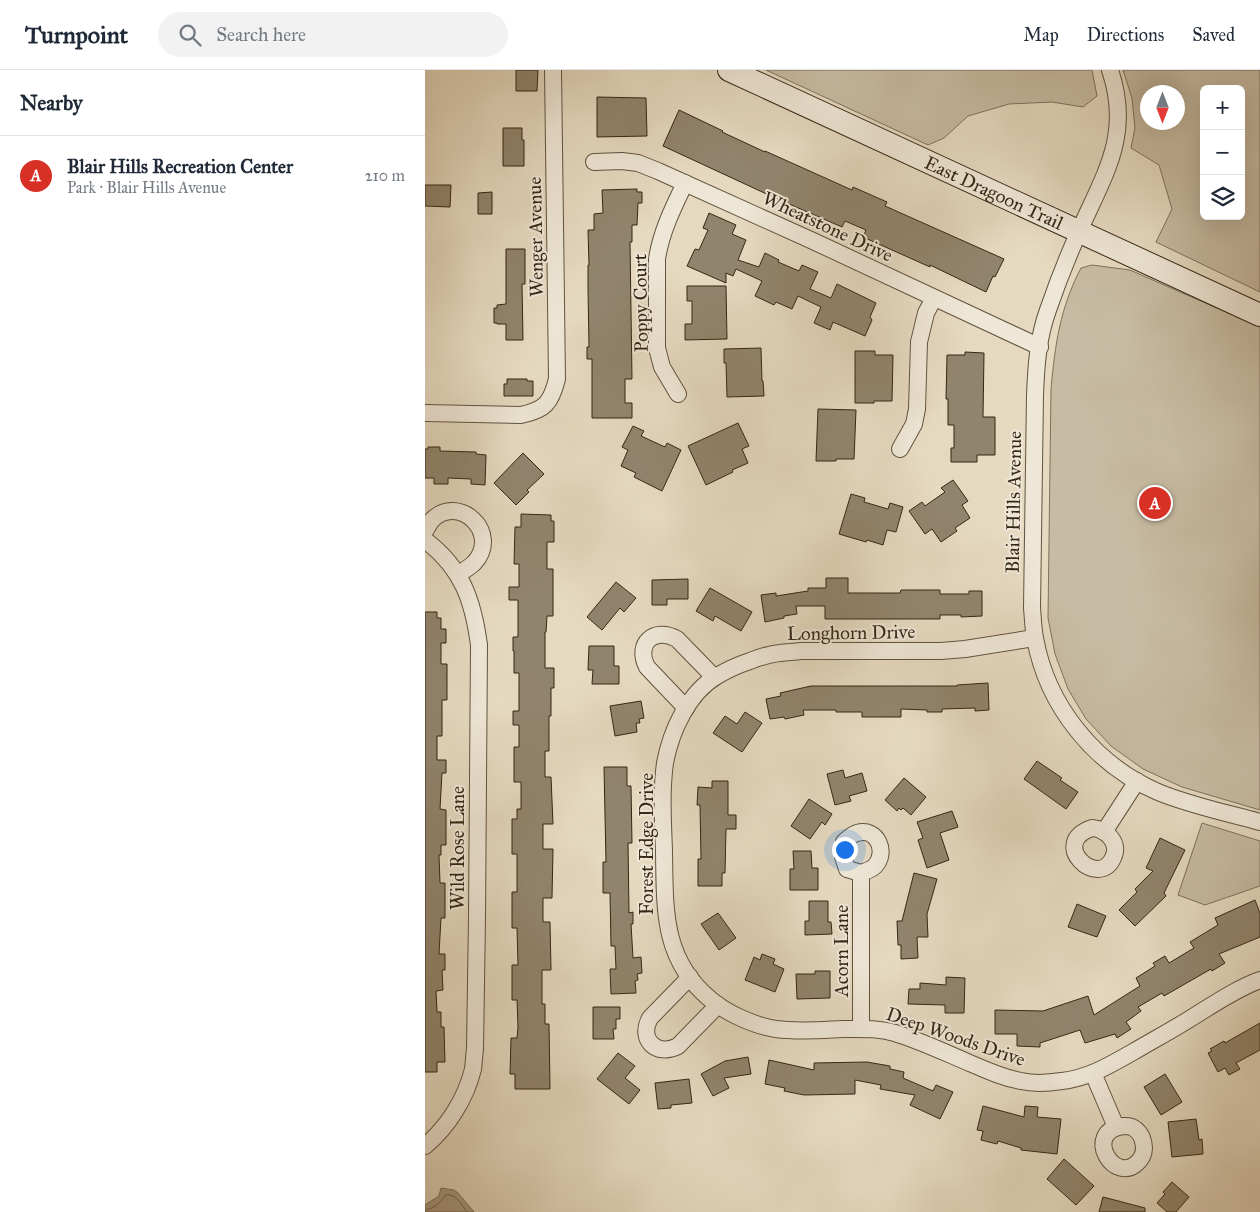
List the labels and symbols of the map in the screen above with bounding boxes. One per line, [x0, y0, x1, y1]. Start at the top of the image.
north arrow [1140, 85, 1185, 130]
street label: East Dragoon Trail [921, 151, 1068, 235]
street label: Wenger Avenue [523, 176, 549, 297]
street label: Wheatstone Drive [759, 186, 897, 267]
street label: Poppy Court [628, 253, 653, 353]
street label: Blair Hills Avenue [1001, 431, 1026, 573]
pin: A [1139, 484, 1171, 522]
street label: Longhorn Drive [787, 620, 916, 646]
street label: Forest Edge Drive [635, 773, 659, 915]
street label: Wild Rose Lane [446, 786, 469, 910]
your location [832, 837, 858, 863]
street label: Acorn Lane [830, 905, 853, 998]
street label: Deep Woods Drive [883, 1002, 1028, 1071]

